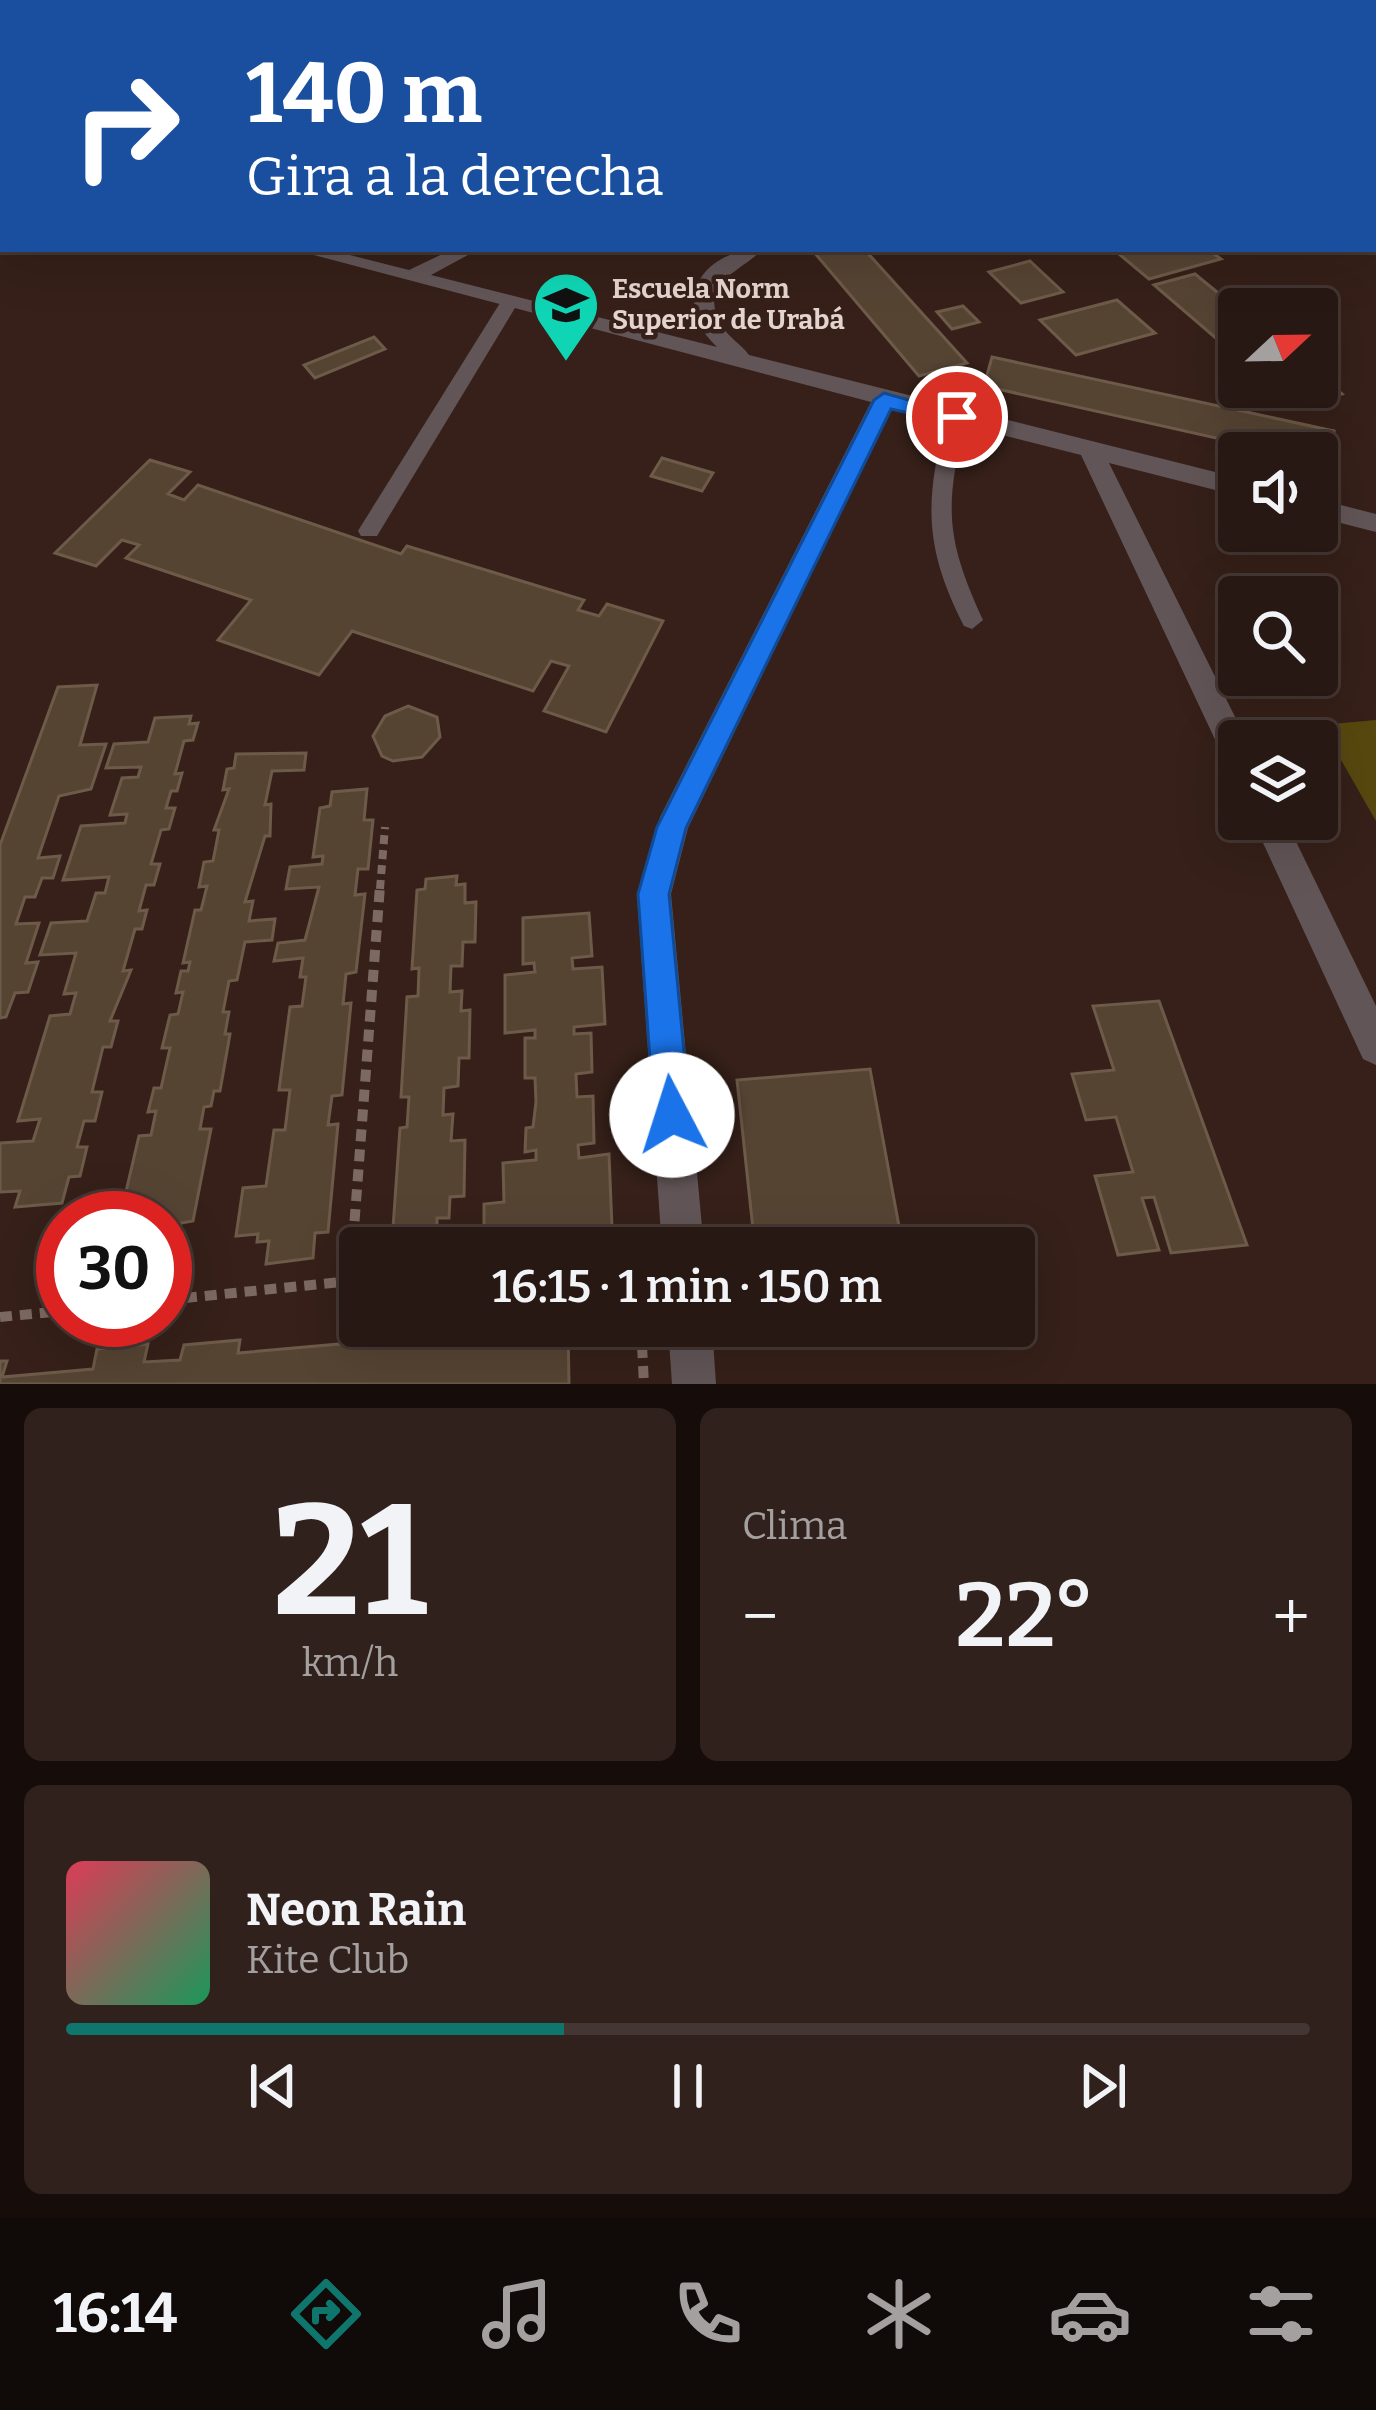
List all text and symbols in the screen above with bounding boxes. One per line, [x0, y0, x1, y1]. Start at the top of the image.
text: 140 m [246, 43, 482, 144]
icon: right [48, 48, 204, 204]
text: Gira a la derecha [246, 145, 664, 209]
school or university icon: Escuela Norm Superior de Urabá [531, 270, 601, 364]
place label: Escuela Norm Superior de Urabá [612, 273, 845, 336]
north arrow [1218, 288, 1338, 408]
map controls [1218, 288, 1338, 840]
pin [906, 366, 1008, 468]
icon: arrive [924, 384, 990, 450]
button: sound [1218, 432, 1338, 552]
button: search [1218, 576, 1338, 696]
button: layers [1218, 720, 1338, 840]
position arrow [609, 1052, 735, 1178]
speed limit sign: 30 [36, 1191, 192, 1347]
text: 16:15 · 1 min · 150 m [492, 1260, 882, 1314]
text: 21 [272, 1468, 428, 1655]
text: Clima [742, 1503, 847, 1549]
text: 22° [955, 1562, 1095, 1670]
text: − [742, 1577, 778, 1656]
text: + [1272, 1577, 1310, 1656]
text: km/h [302, 1640, 398, 1686]
text: Neon Rain [246, 1883, 466, 1937]
text: Kite Club [246, 1937, 409, 1983]
icon: previous [240, 2053, 306, 2119]
icon: pause [655, 2053, 721, 2119]
icon: next [1070, 2053, 1136, 2119]
icon: directions [284, 2272, 368, 2356]
icon: music [475, 2272, 559, 2356]
icon: phone [666, 2272, 750, 2356]
icon: climate [857, 2272, 941, 2356]
icon: car [1048, 2272, 1132, 2356]
icon: filters [1239, 2272, 1323, 2356]
text: 16:14 [53, 2282, 177, 2346]

